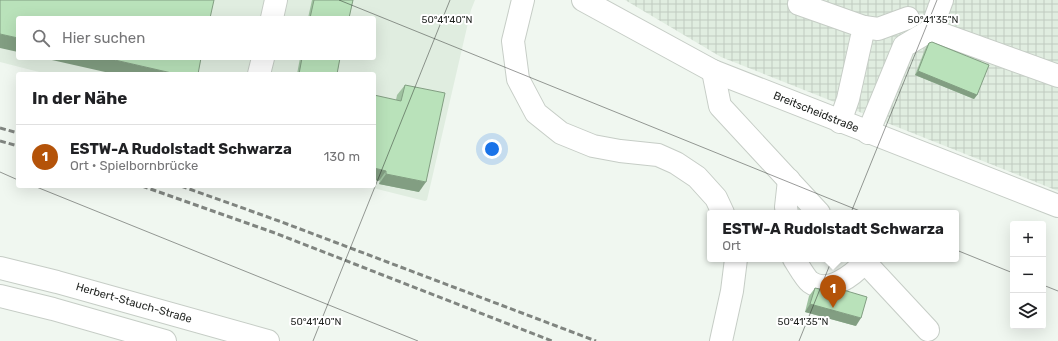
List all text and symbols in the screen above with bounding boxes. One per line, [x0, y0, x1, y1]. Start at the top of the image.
text: 50°41'40"N [422, 14, 473, 26]
text: 50°41'35"N [908, 14, 958, 26]
search box [16, 16, 376, 60]
icon: search [30, 27, 52, 49]
text: Hier suchen [62, 29, 145, 47]
text: In der Nähe [32, 88, 127, 108]
street label: Breitscheidstraße [771, 89, 861, 135]
your location [482, 139, 502, 159]
text: ESTW-A Rudolstadt Schwarza [70, 140, 292, 158]
text: 1 [42, 149, 48, 164]
text: 130 m [324, 149, 360, 164]
text: Ort · Spielbornbrücke [70, 158, 198, 173]
popup [707, 210, 959, 262]
text: ESTW-A Rudolstadt Schwarza [722, 220, 944, 238]
map controls [1010, 221, 1046, 329]
button: + [1010, 221, 1046, 257]
text: Ort [722, 238, 741, 253]
button: − [1010, 257, 1046, 293]
pin: 1 [820, 275, 846, 308]
street label: Herbert-Stauch-Straße [74, 280, 194, 326]
button: layers [1010, 293, 1046, 329]
text: 50°41'40"N [291, 316, 342, 328]
text: 50°41'35"N [778, 316, 828, 328]

